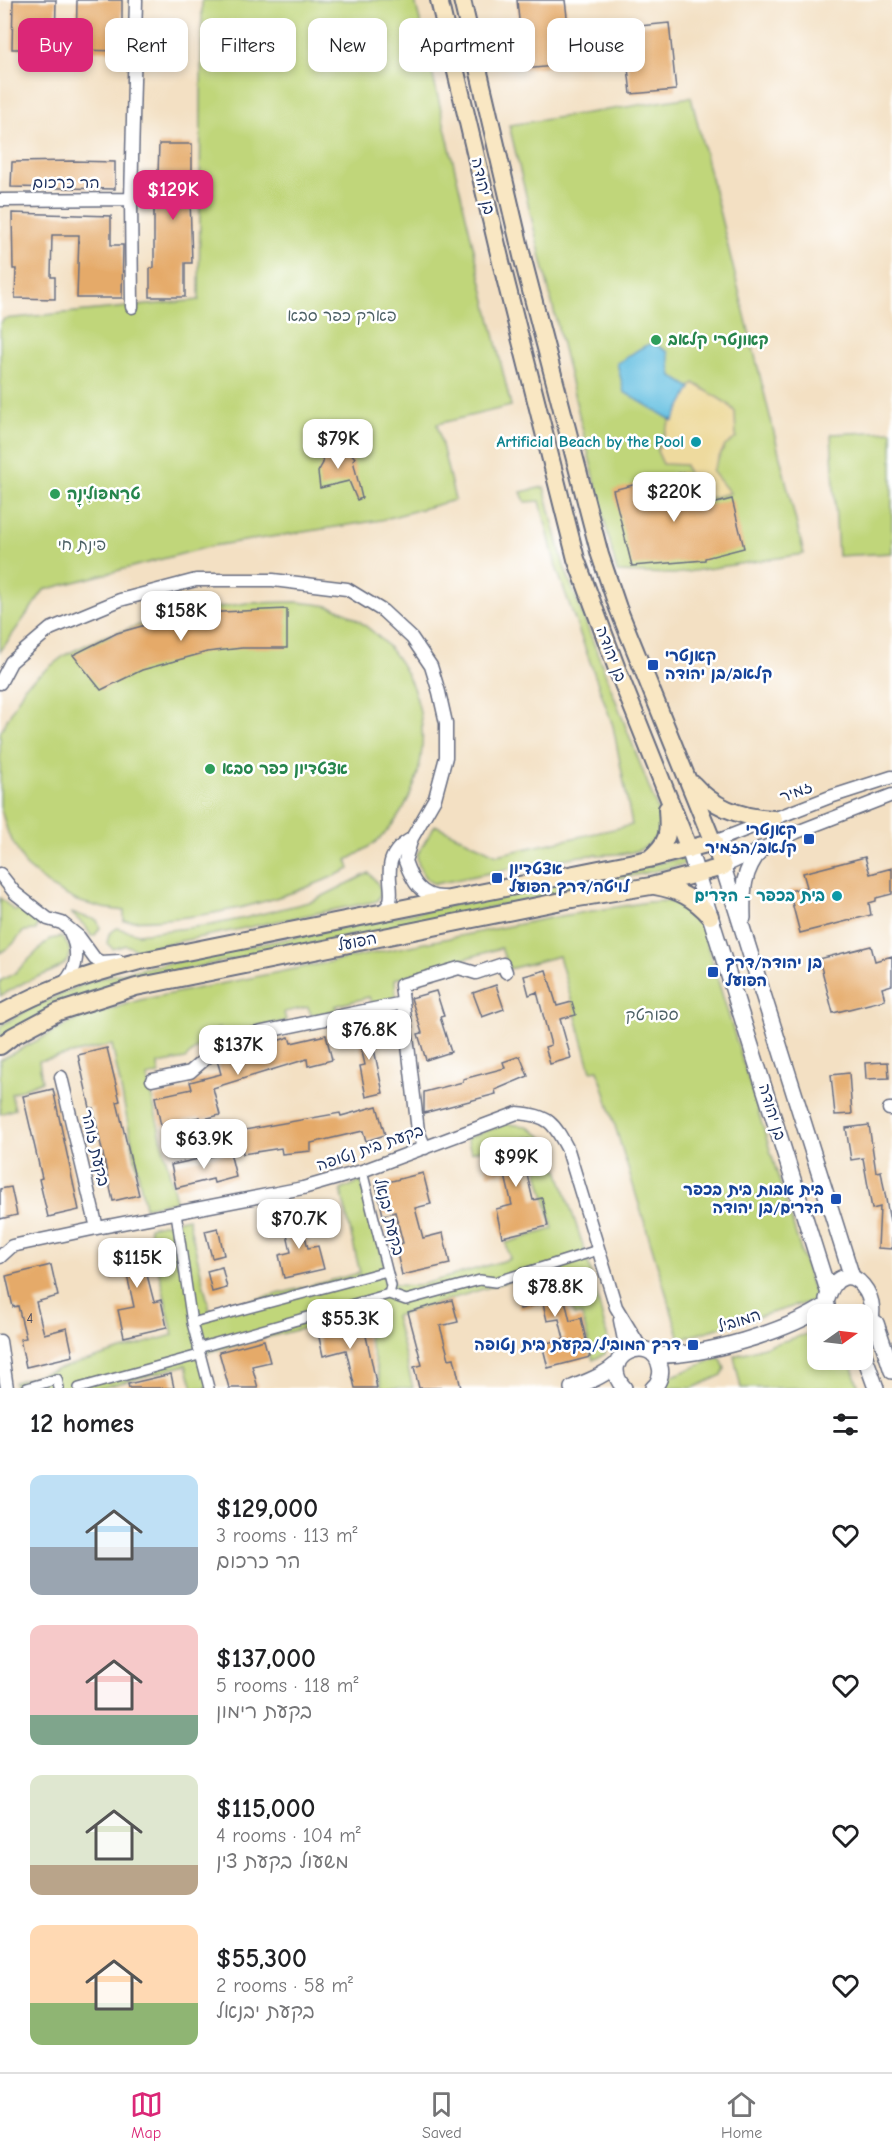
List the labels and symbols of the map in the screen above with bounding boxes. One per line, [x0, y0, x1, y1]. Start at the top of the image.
street label: בן יהודה [468, 156, 498, 216]
pin: $129K [131, 170, 215, 221]
street label: הר כרכום [32, 174, 100, 192]
park label: פארק כפר סבא [287, 307, 397, 325]
place label: קאונטרי קלאב [667, 331, 769, 350]
marker: קאונטרי קלאב [649, 333, 663, 347]
pin: $79K [302, 419, 374, 470]
place label: Artificial Beach by the Pool [496, 433, 684, 451]
marker: Artificial Beach by the Pool [689, 435, 703, 449]
pin: $220K [632, 472, 716, 523]
place label: טרַמפּוֹלִינָה [67, 485, 141, 508]
marker: טרַמפּוֹלִינָה [48, 487, 62, 501]
park label: פינת חי [58, 536, 106, 554]
pin: $158K [139, 591, 223, 642]
street label: בן יהודה [592, 624, 630, 684]
place label: קאנטרי קלאב/בן יהודה [665, 647, 772, 684]
marker: קאנטרי קלאב/בן יהודה [646, 658, 660, 672]
place label: אצטדיון כפר סבא [222, 760, 348, 778]
marker: אצטדיון כפר סבא [203, 762, 217, 776]
street label: זמיר [777, 778, 815, 806]
place label: קאנטרי קלאב/הזמיר [705, 821, 797, 858]
marker: קאנטרי קלאב/הזמיר [802, 832, 816, 846]
place label: אצטדיון לויטה/דרך הפועל [509, 860, 631, 896]
marker: אצטדיון לויטה/דרך הפועל [490, 871, 504, 885]
place label: בית בכפר - הדרים [694, 887, 825, 905]
marker: בית בכפר - הדרים [830, 889, 844, 903]
street label: הפועל [336, 929, 378, 955]
place label: בן יהודה/דרך הפועל [725, 954, 822, 990]
marker: בן יהודה/דרך הפועל [706, 965, 720, 979]
park label: ספורטק [625, 1006, 679, 1024]
pin: $76.8K [320, 1010, 418, 1061]
pin: $137K [196, 1025, 280, 1076]
street label: בן יהודה [755, 1082, 789, 1142]
street label: בקעת זוהר [77, 1108, 113, 1188]
pin: $63.9K [155, 1119, 253, 1170]
street label: בקעת בית נטופה [314, 1121, 426, 1175]
pin: $99K [480, 1137, 552, 1188]
street label: בקעת יבנאל [371, 1176, 407, 1258]
place label: בית אבות בית בכפר הדרים/בן יהודה [683, 1181, 824, 1217]
marker: בית אבות בית בכפר הדרים/בן יהודה [829, 1192, 843, 1206]
pin: $70.7K [250, 1199, 348, 1250]
pin: $115K [95, 1238, 179, 1289]
pin: $78.8K [506, 1267, 604, 1318]
pin: $55.3K [301, 1299, 399, 1350]
north arrow [807, 1304, 873, 1370]
street label: המוביל [715, 1306, 763, 1336]
house number: 4 [27, 1310, 34, 1327]
place label: דרך המוביל/בקעת בית נטופה [474, 1336, 681, 1354]
marker: דרך המוביל/בקעת בית נטופה [686, 1338, 700, 1352]

